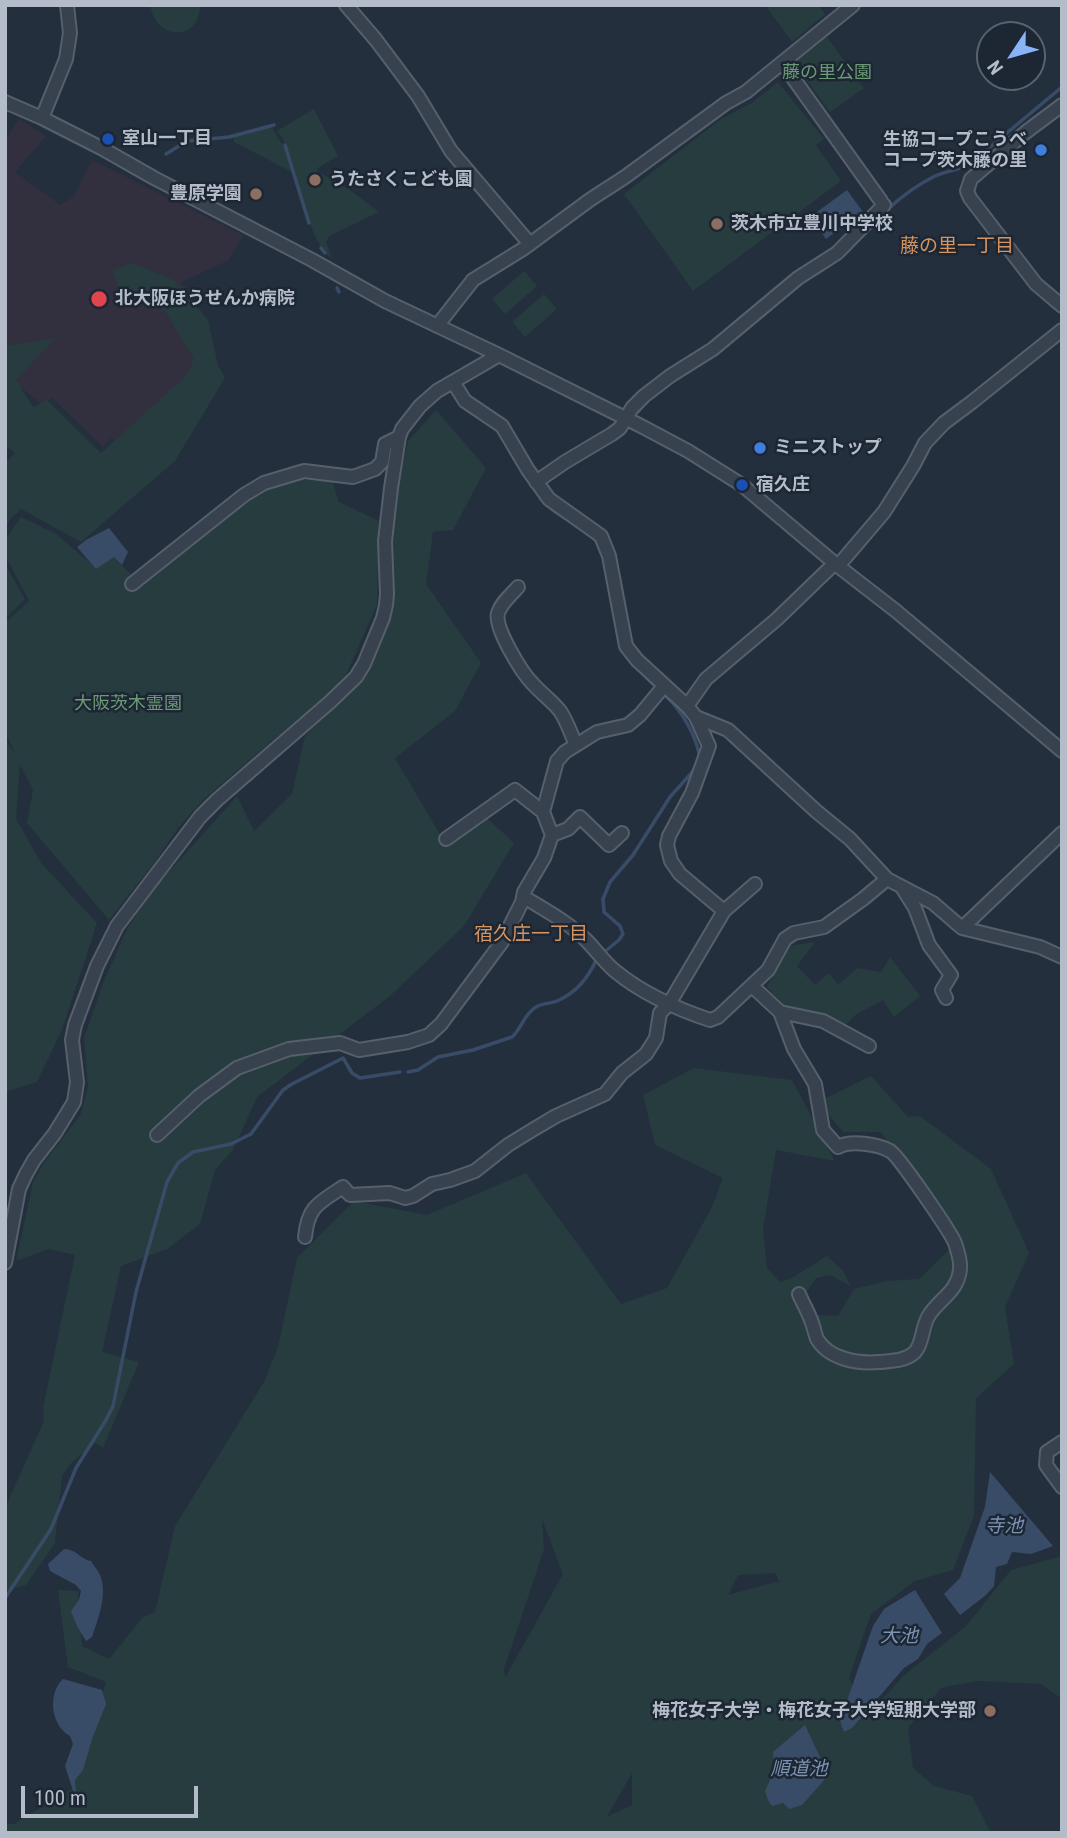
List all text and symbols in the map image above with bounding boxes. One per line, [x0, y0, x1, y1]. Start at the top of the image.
north arrow [976, 21, 1046, 91]
text: N [983, 56, 1008, 79]
park label: 藤の里公園 [782, 62, 872, 84]
place label: 室山一丁目 [122, 128, 212, 150]
place label: 生協コープこうべ コープ茨木藤の里 [883, 129, 1027, 172]
marker: 室山一丁目 [100, 131, 116, 147]
marker: 生協コープこうべ コープ茨木藤の里 [1033, 142, 1049, 158]
place label: うたさくこども園 [329, 169, 473, 191]
marker: うたさくこども園 [307, 172, 323, 188]
place label: 豊原学園 [170, 183, 242, 205]
marker: 豊原学園 [248, 186, 264, 202]
place label: 茨木市立豊川中学校 [731, 213, 893, 235]
marker: 茨木市立豊川中学校 [709, 216, 725, 232]
district label: 藤の里一丁目 [900, 236, 1014, 258]
place label: 北大阪ほうせんか病院 [115, 288, 295, 310]
marker: 北大阪ほうせんか病院 [89, 289, 109, 309]
place label: ミニストップ [774, 437, 882, 459]
marker: ミニストップ [752, 440, 768, 456]
place label: 宿久庄 [756, 474, 810, 496]
marker: 宿久庄 [734, 477, 750, 493]
park label: 大阪茨木霊園 [74, 693, 182, 715]
district label: 宿久庄一丁目 [474, 924, 588, 946]
water label: 寺池 [985, 1516, 1023, 1538]
water label: 大池 [880, 1626, 918, 1648]
place label: 梅花女子大学・梅花女子大学短期大学部 [652, 1700, 976, 1722]
marker: 梅花女子大学・梅花女子大学短期大学部 [982, 1703, 998, 1719]
water label: 順道池 [771, 1759, 827, 1781]
scale bar [24, 1772, 201, 1816]
text: 100 m [34, 1786, 86, 1810]

